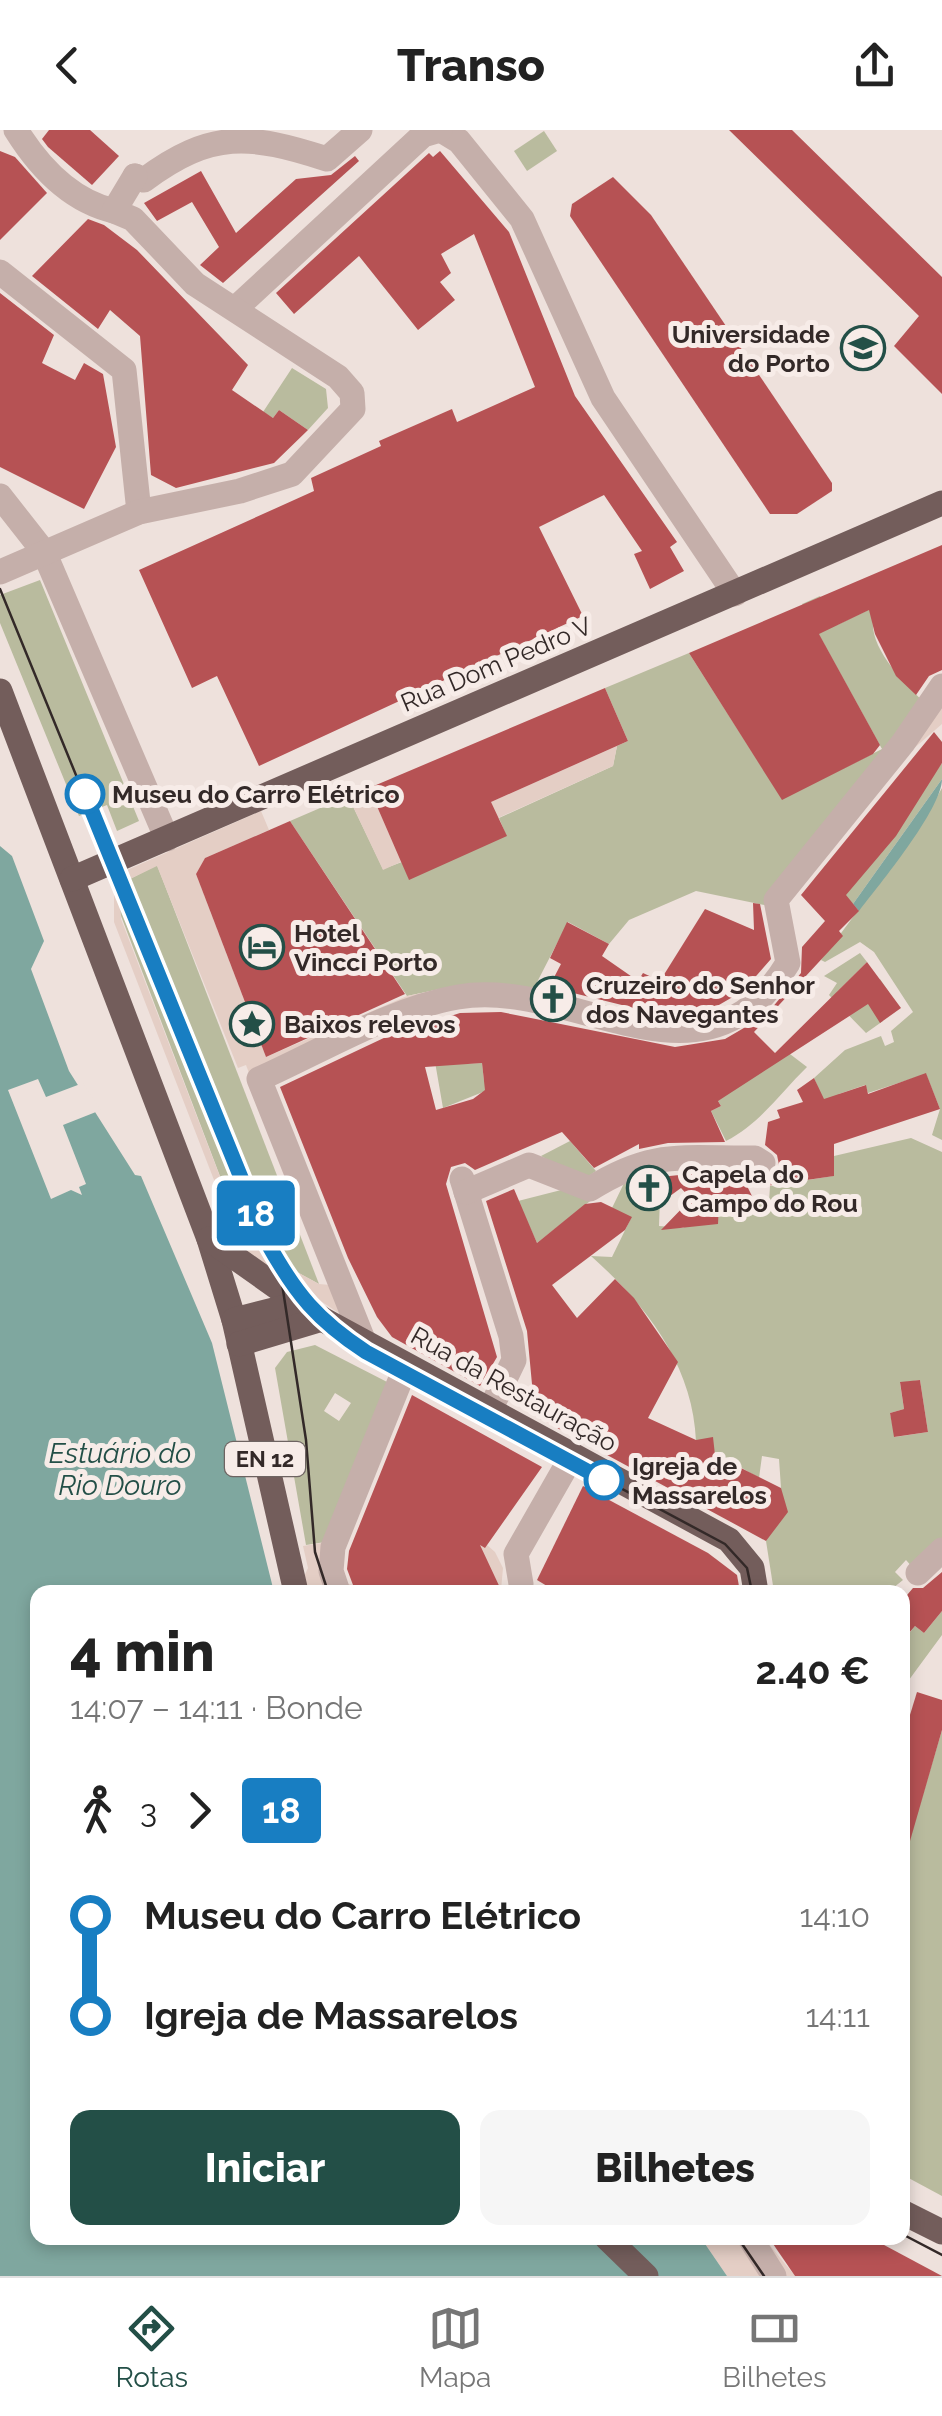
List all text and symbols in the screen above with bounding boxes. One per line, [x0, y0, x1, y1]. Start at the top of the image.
icon: back [40, 38, 95, 93]
icon: share [847, 38, 902, 93]
text: Transo [397, 39, 545, 92]
place label: Universidade do Porto [672, 319, 830, 378]
school or university icon: Universidade do Porto [840, 325, 886, 371]
street label: Rua Dom Pedro V [396, 610, 596, 718]
marker: Museu do Carro Elétrico [66, 775, 104, 813]
place label: Museu do Carro Elétrico [112, 779, 400, 809]
place label: Hotel Vincci Porto [294, 918, 438, 977]
hotel icon: Hotel Vincci Porto [239, 924, 285, 970]
place label: Cruzeiro do Senhor dos Navegantes [586, 970, 815, 1029]
church icon: Cruzeiro do Senhor dos Navegantes [530, 976, 576, 1022]
place icon: Baixos relevos [229, 1001, 275, 1047]
place label: Baixos relevos [284, 1009, 456, 1039]
place label: Capela do Campo do Rou [682, 1159, 858, 1218]
church icon: Capela do Campo do Rou [626, 1165, 672, 1211]
line badge: 18 [211, 1180, 301, 1246]
text: 18 [237, 1193, 275, 1234]
street label: Rua da Restauração [406, 1320, 622, 1458]
water label: Estuário do Rio Douro [49, 1437, 191, 1502]
road number: EN 12 [225, 1442, 305, 1476]
place label: Igreja de Massarelos [632, 1451, 767, 1510]
marker: Igreja de Massarelos [585, 1461, 623, 1499]
text: 4 min [70, 1619, 215, 1684]
text: 2.40 € [756, 1648, 870, 1693]
text: 14:07 – 14:11 · Bonde [70, 1689, 363, 1726]
icon: walk [70, 1783, 125, 1838]
icon: forward [172, 1783, 227, 1838]
text: 18 [262, 1790, 301, 1831]
text: 3 [140, 1792, 157, 1829]
text: Museu do Carro Elétrico [144, 1893, 581, 1938]
text: 14:10 [800, 1897, 870, 1934]
text: Igreja de Massarelos [144, 1993, 518, 2038]
text: 14:11 [805, 1997, 870, 2034]
button: Iniciar [70, 2110, 460, 2225]
button: Bilhetes [480, 2110, 870, 2225]
tab: Rotas [116, 2301, 188, 2394]
tab: Mapa [419, 2301, 491, 2394]
tab: Bilhetes [722, 2301, 826, 2394]

